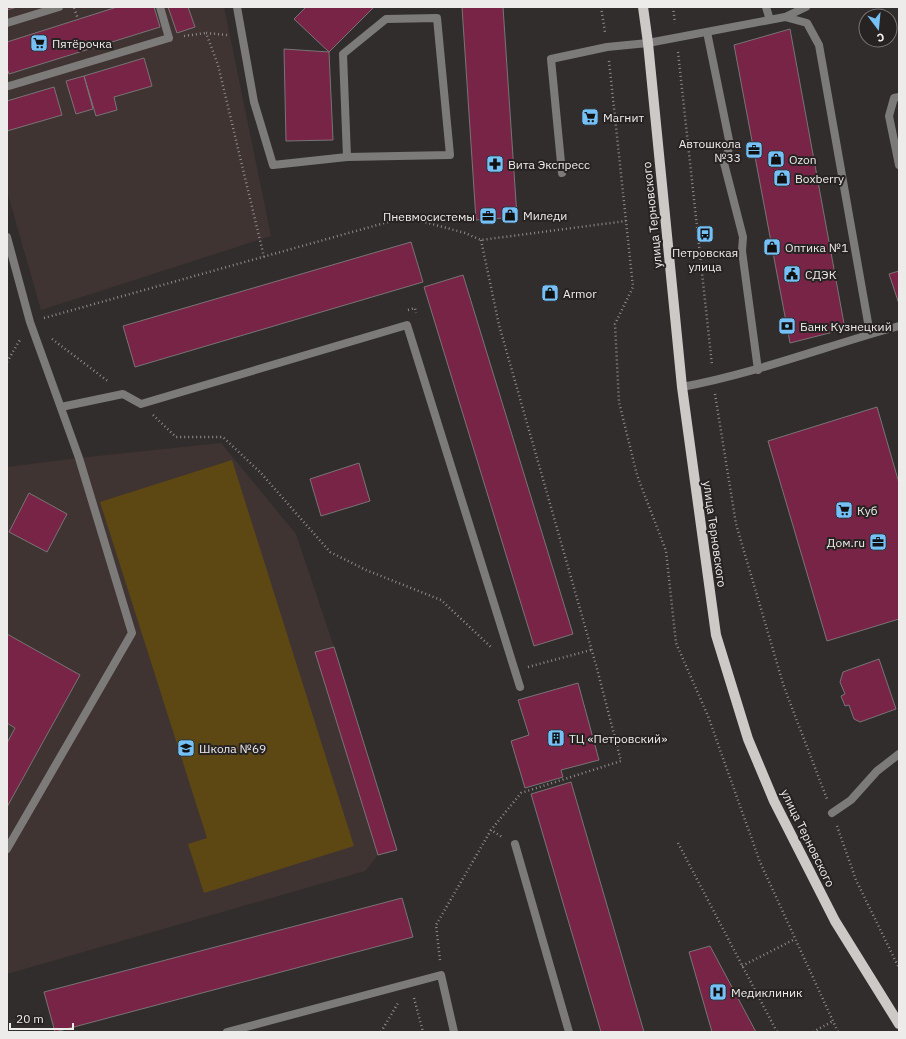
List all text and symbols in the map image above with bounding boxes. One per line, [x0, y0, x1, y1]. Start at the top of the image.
north arrow [858, 8, 898, 48]
text: С [875, 30, 886, 45]
supermarket icon: Пятёрочка [29, 33, 49, 53]
place label: Пятёрочка [52, 36, 112, 51]
supermarket icon: Магнит [580, 107, 600, 127]
place label: Магнит [603, 110, 644, 125]
place label: Автошкола №33 [679, 136, 742, 165]
office icon: Автошкола №33 [744, 140, 764, 160]
shop icon: Ozon [766, 149, 786, 169]
place label: Ozon [789, 152, 816, 167]
pharmacy icon: Вита Экспресс [485, 154, 505, 174]
place label: Вита Экспресс [508, 157, 590, 172]
street label: улица Терновского [639, 161, 665, 269]
shop icon: Boxberry [772, 168, 792, 188]
place label: Boxberry [795, 171, 844, 186]
shop icon: Миледи [500, 205, 520, 225]
office icon: Пневмосистемы [478, 206, 498, 226]
place label: Миледи [523, 208, 567, 223]
place label: Пневмосистемы [383, 209, 475, 224]
bus stop icon: Петровская улица [695, 224, 715, 244]
shop icon: Оптика №1 [762, 237, 782, 257]
place label: Оптика №1 [785, 240, 848, 255]
place label: Петровская улица [672, 245, 738, 274]
public building icon: СДЭК [782, 264, 802, 284]
place label: СДЭК [805, 267, 837, 282]
shop icon: Armor [540, 283, 560, 303]
place label: Armor [563, 286, 597, 301]
bank icon: Банк Кузнецкий [777, 316, 797, 336]
place label: Банк Кузнецкий [800, 319, 892, 334]
street label: улица Терновского [700, 480, 730, 588]
supermarket icon: Куб [834, 500, 854, 520]
place label: Куб [857, 503, 878, 518]
office icon: Дом.ru [868, 532, 888, 552]
place label: Дом.ru [827, 535, 865, 550]
building icon: ТЦ «Петровский» [546, 728, 566, 748]
place label: ТЦ «Петровский» [569, 731, 667, 746]
school or university icon: Школа №69 [176, 738, 196, 758]
place label: Школа №69 [199, 741, 266, 756]
street label: улица Терновского [778, 787, 838, 890]
hospital icon: Медиклиник [708, 982, 728, 1002]
place label: Медиклиник [731, 985, 803, 1000]
scale bar [10, 1005, 73, 1031]
text: 20 m [16, 1011, 44, 1026]

